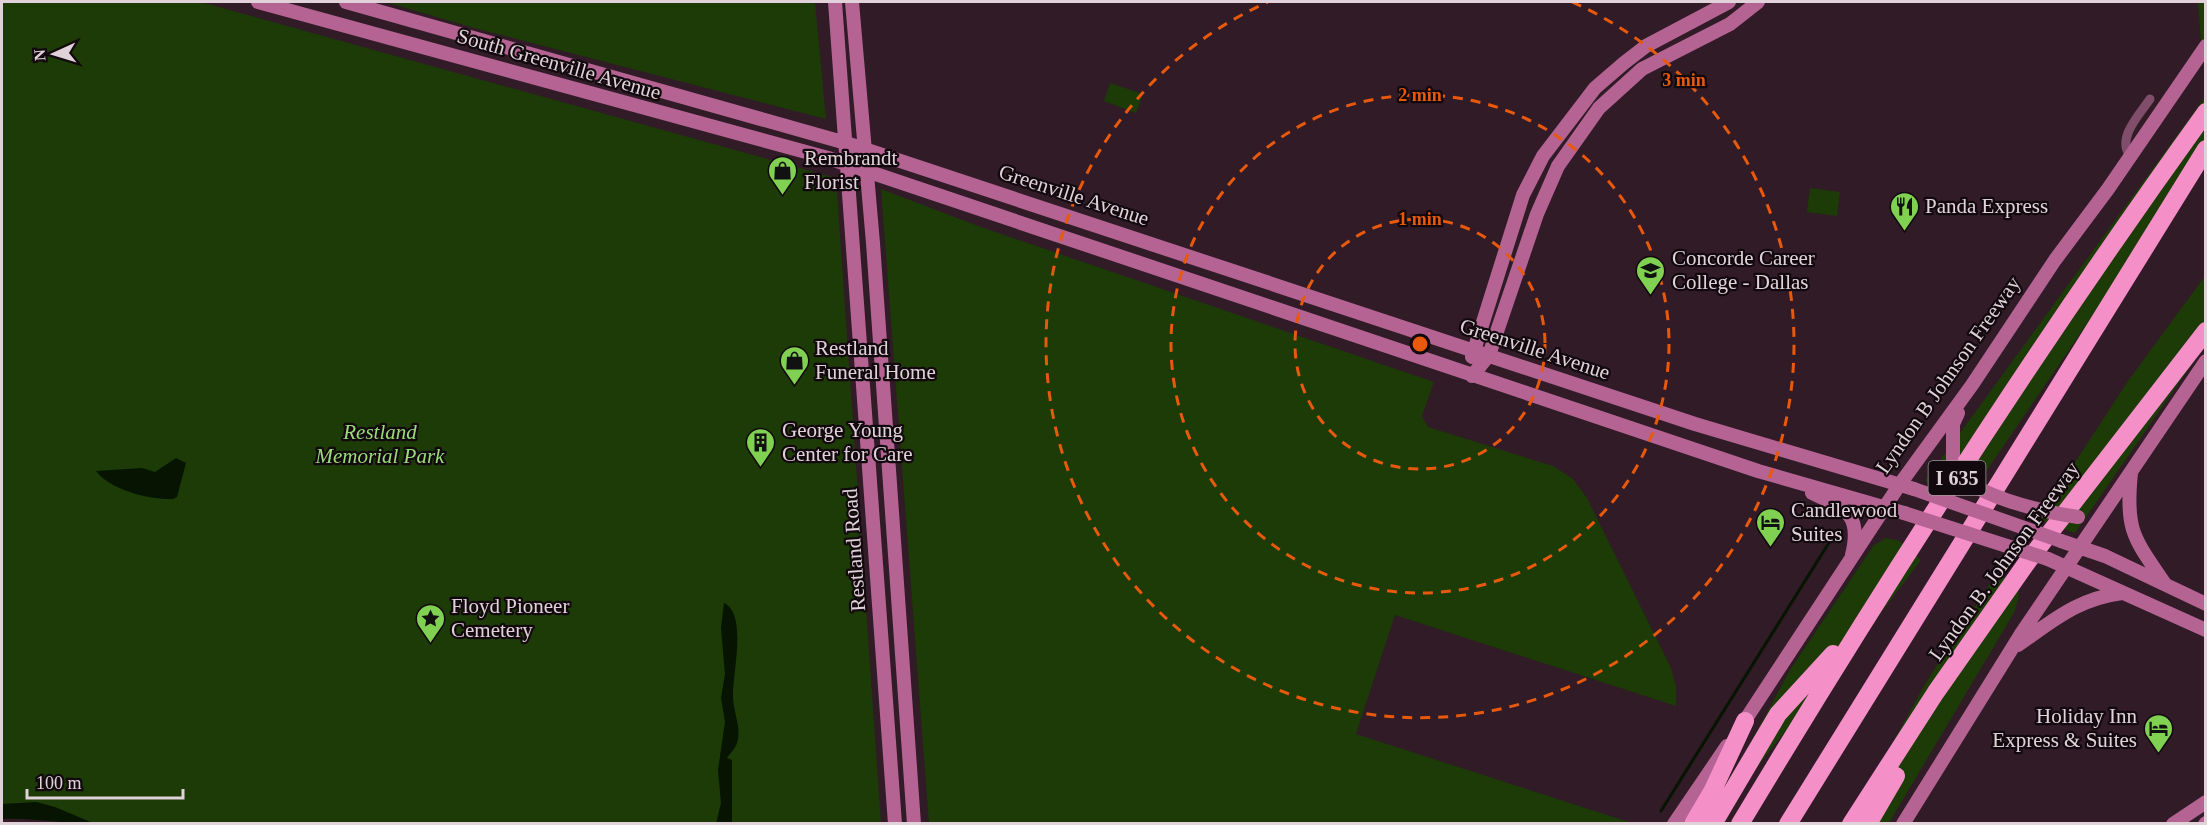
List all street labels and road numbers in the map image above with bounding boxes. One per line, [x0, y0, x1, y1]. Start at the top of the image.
street label: South Greenville Avenue [454, 23, 664, 105]
street label: Greenville Avenue [996, 159, 1152, 231]
street label: Lyndon B Johnson Freeway [1871, 271, 2026, 478]
street label: Greenville Avenue [1457, 313, 1613, 385]
street label: Lyndon B. Johnson Freeway [1924, 456, 2085, 665]
road number: I 635 [1928, 461, 1986, 495]
street label: Restland Road [838, 487, 870, 612]

